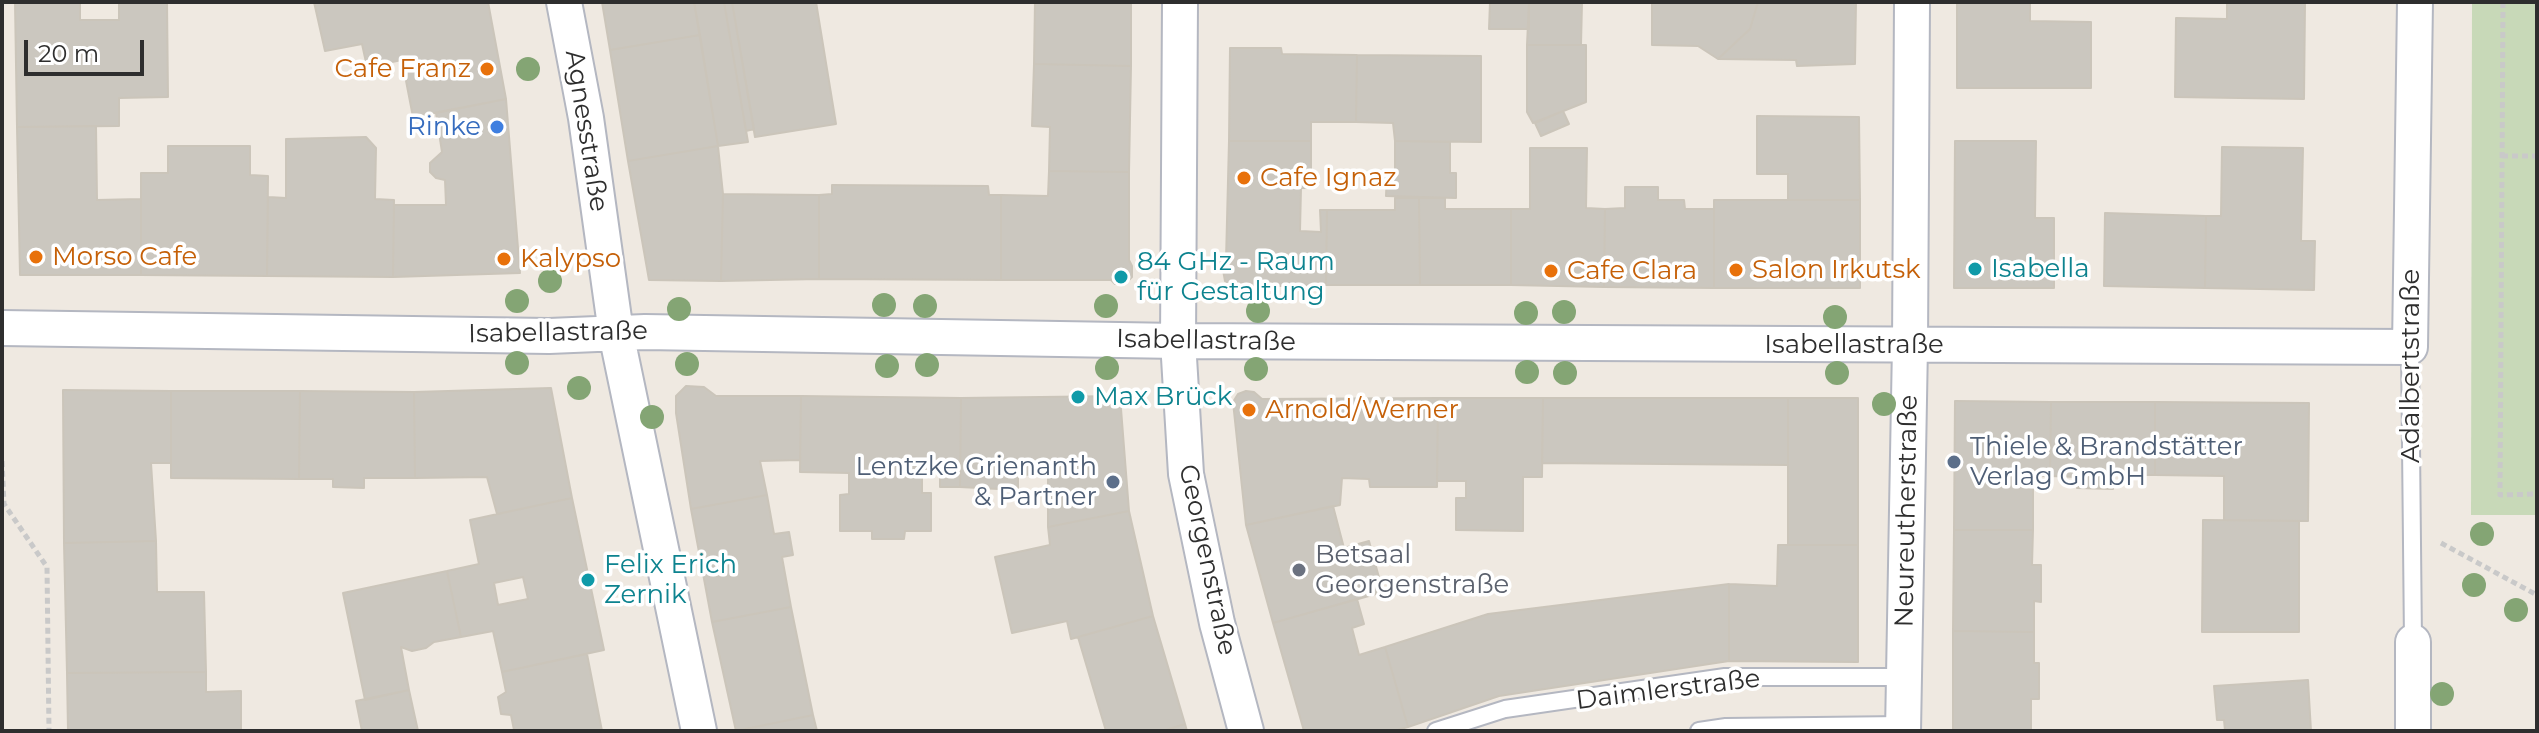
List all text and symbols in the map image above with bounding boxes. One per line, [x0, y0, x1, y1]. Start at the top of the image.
scale bar [28, 24, 148, 74]
text: 20 m [38, 39, 99, 68]
street label: Agnesstraße [558, 48, 614, 214]
place label: Cafe Franz [335, 53, 471, 85]
marker: Cafe Franz [478, 60, 496, 78]
place label: Rinke [407, 111, 481, 143]
marker: Rinke [488, 118, 506, 136]
place label: Cafe Ignaz [1260, 162, 1397, 194]
marker: Cafe Ignaz [1235, 169, 1253, 187]
place label: Morso Cafe [52, 241, 197, 273]
place label: Kalypso [520, 243, 621, 275]
place label: 84 GHz - Raum für Gestaltung [1137, 246, 1335, 308]
marker: Morso Cafe [27, 248, 45, 266]
marker: Kalypso [495, 250, 513, 268]
place label: Isabella [1991, 253, 2090, 285]
place label: Salon Irkutsk [1752, 254, 1921, 286]
place label: Cafe Clara [1567, 255, 1697, 287]
marker: Isabella [1966, 260, 1984, 278]
marker: Salon Irkutsk [1727, 261, 1745, 279]
marker: Cafe Clara [1542, 262, 1560, 280]
marker: 84 GHz - Raum für Gestaltung [1112, 268, 1130, 286]
street label: Adalbertstraße [2395, 269, 2427, 463]
street label: Isabellastraße [468, 316, 648, 350]
street label: Isabellastraße [1116, 324, 1296, 358]
street label: Isabellastraße [1764, 329, 1944, 361]
place label: Max Brück [1094, 381, 1232, 413]
marker: Max Brück [1069, 388, 1087, 406]
place label: Arnold/Werner [1265, 394, 1459, 426]
street label: Neureutherstraße [1889, 394, 1925, 628]
marker: Arnold/Werner [1240, 401, 1258, 419]
place label: Thiele & Brandstätter Verlag GmbH [1970, 431, 2243, 492]
place label: Lentzke Grienanth & Partner [856, 451, 1097, 512]
marker: Thiele & Brandstätter Verlag GmbH [1945, 453, 1963, 471]
street label: Georgenstraße [1172, 462, 1242, 658]
marker: Lentzke Grienanth & Partner [1104, 473, 1122, 491]
place label: Betsaal Georgenstraße [1315, 539, 1509, 600]
place label: Felix Erich Zernik [604, 549, 737, 610]
marker: Betsaal Georgenstraße [1290, 561, 1308, 579]
marker: Felix Erich Zernik [579, 571, 597, 589]
street label: Daimlerstraße [1574, 663, 1762, 717]

